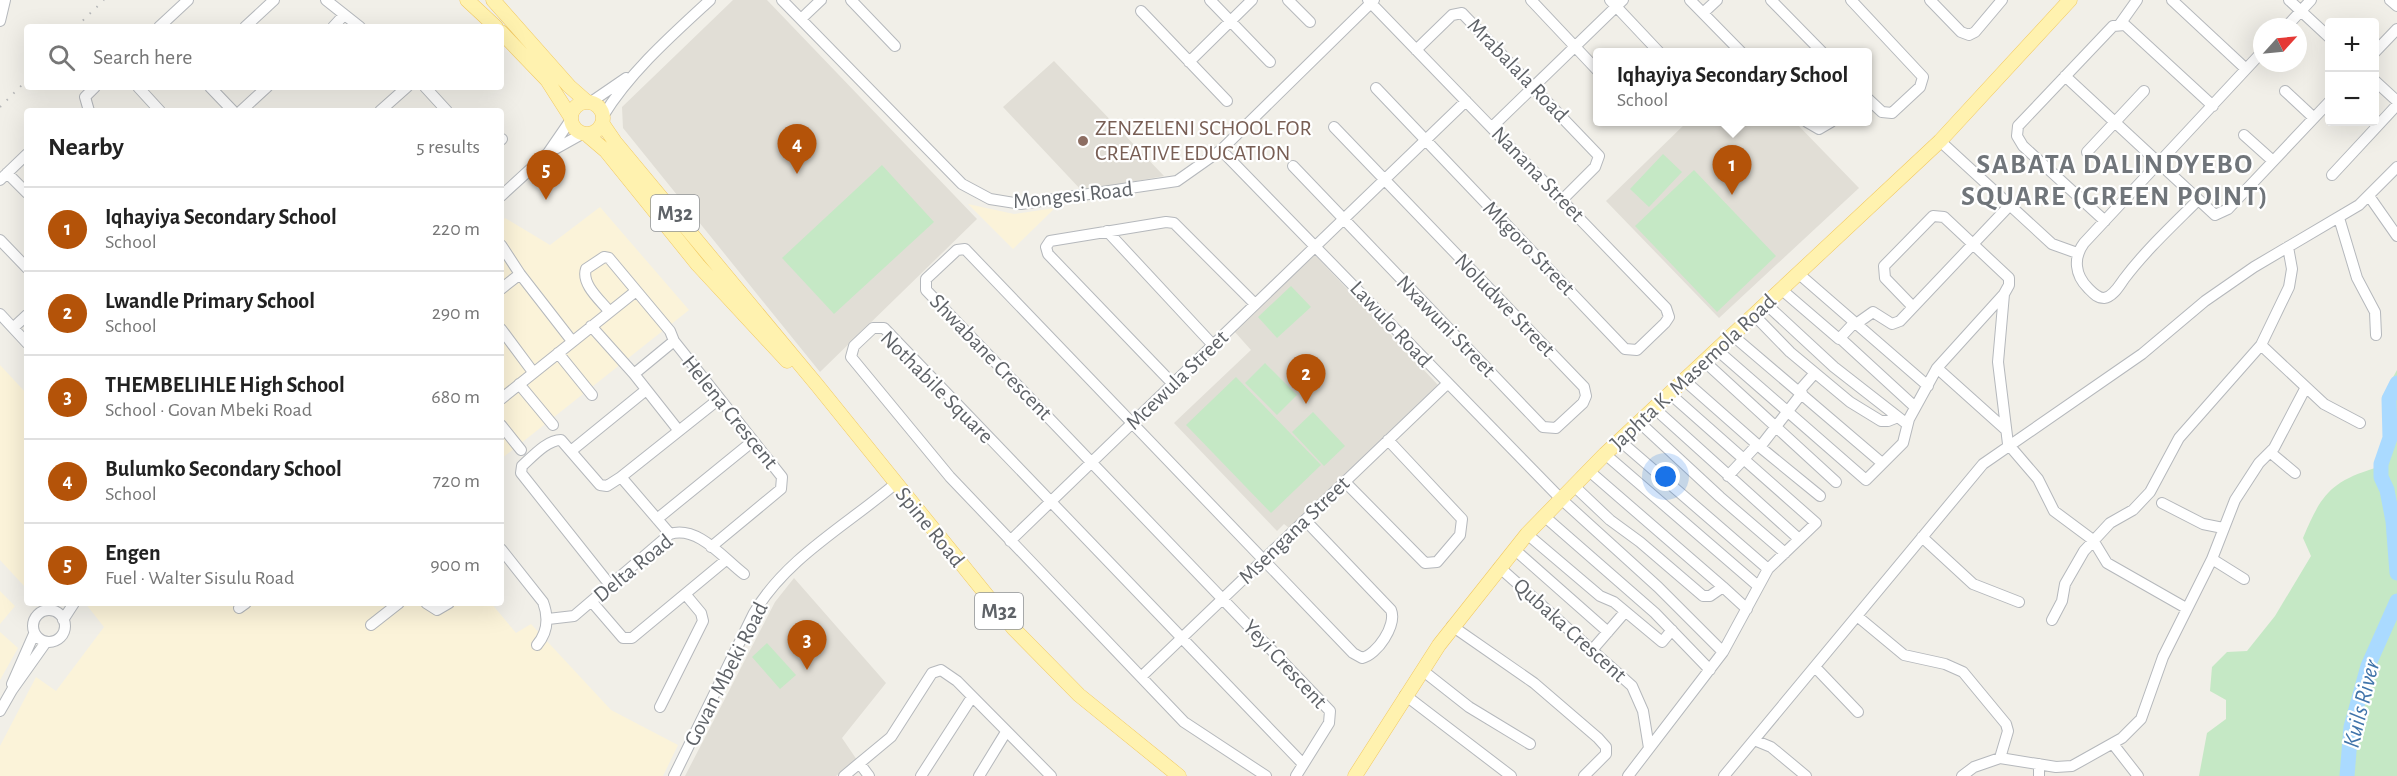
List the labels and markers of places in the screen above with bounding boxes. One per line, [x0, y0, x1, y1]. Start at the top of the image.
place label: ZENZELENI SCHOOL FOR CREATIVE EDUCATION [1095, 117, 1312, 164]
pin: 4 [778, 124, 816, 174]
marker: ZENZELENI SCHOOL FOR CREATIVE EDUCATION [1076, 134, 1090, 148]
pin: 1 [1712, 146, 1752, 195]
pin: 5 [526, 150, 566, 200]
pin: 2 [1286, 354, 1326, 404]
pin: 3 [788, 620, 826, 670]

